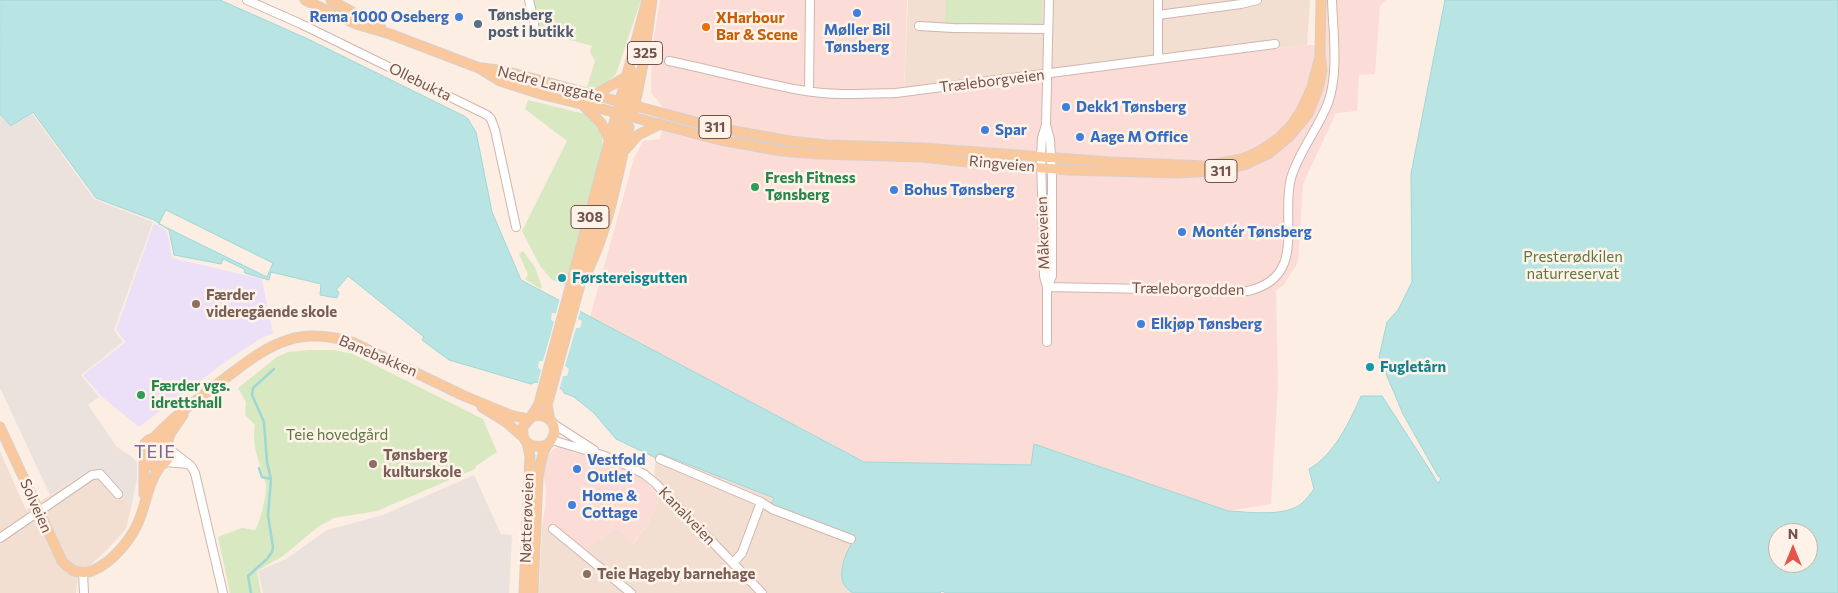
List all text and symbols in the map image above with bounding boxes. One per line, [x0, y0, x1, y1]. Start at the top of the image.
place label: Tønsberg post i butikk [488, 6, 574, 41]
marker: Møller Bil Tønsberg [851, 7, 863, 19]
place label: Rema 1000 Oseberg [310, 8, 449, 26]
place label: XHarbour Bar & Scene [716, 9, 798, 44]
marker: Rema 1000 Oseberg [453, 11, 465, 23]
marker: Tønsberg post i butikk [472, 18, 484, 30]
marker: XHarbour Bar & Scene [700, 21, 712, 33]
place label: Møller Bil Tønsberg [824, 21, 890, 56]
road number: 325 [628, 42, 662, 64]
street label: Ollebukta [386, 59, 454, 105]
street label: Nedre Langgate [496, 62, 604, 106]
street label: Træleborgveien [938, 66, 1046, 96]
place label: Dekk1 Tønsberg [1076, 98, 1186, 116]
marker: Dekk1 Tønsberg [1060, 101, 1072, 113]
road number: 311 [699, 115, 731, 138]
place label: Spar [995, 121, 1027, 139]
marker: Spar [979, 124, 991, 136]
place label: Aage M Office [1090, 128, 1188, 146]
marker: Aage M Office [1074, 131, 1086, 143]
street label: Ringveien [968, 152, 1036, 176]
road number: 311 [1205, 160, 1237, 182]
place label: Fresh Fitness Tønsberg [765, 169, 856, 204]
marker: Fresh Fitness Tønsberg [749, 181, 761, 193]
place label: Bohus Tønsberg [904, 181, 1014, 199]
marker: Bohus Tønsberg [888, 184, 900, 196]
street label: Måkeveien [1033, 196, 1053, 270]
road number: 308 [571, 206, 609, 228]
place label: Montér Tønsberg [1192, 223, 1312, 241]
marker: Montér Tønsberg [1176, 226, 1188, 238]
park label: Presterødkilen naturreservat [1523, 248, 1623, 283]
place label: Førstereisgutten [572, 269, 688, 287]
marker: Førstereisgutten [556, 272, 568, 284]
street label: Træleborgodden [1131, 279, 1245, 299]
place label: Færder videregående skole [206, 286, 337, 321]
marker: Færder videregående skole [190, 298, 202, 310]
place label: Elkjøp Tønsberg [1151, 315, 1262, 333]
marker: Elkjøp Tønsberg [1135, 318, 1147, 330]
street label: Banebakken [336, 331, 420, 381]
place label: Fugletårn [1380, 358, 1446, 376]
marker: Fugletårn [1364, 361, 1376, 373]
place label: Færder vgs. idrettshall [151, 377, 230, 412]
marker: Færder vgs. idrettshall [135, 389, 147, 401]
park label: Teie hovedgård [286, 426, 388, 444]
district label: TEIE [134, 441, 176, 463]
place label: Tønsberg kulturskole [383, 446, 461, 481]
place label: Vestfold Outlet [587, 451, 645, 486]
marker: Tønsberg kulturskole [367, 458, 379, 470]
marker: Vestfold Outlet [571, 463, 583, 475]
street label: Nøtterøveien [516, 473, 538, 563]
street label: Solveien [16, 476, 56, 536]
street label: Kanalveien [655, 483, 719, 549]
place label: Home & Cottage [582, 487, 638, 522]
marker: Home & Cottage [566, 499, 578, 511]
north arrow [1768, 523, 1818, 573]
text: N [1788, 525, 1798, 542]
place label: Teie Hageby barnehage [597, 565, 755, 583]
marker: Teie Hageby barnehage [581, 568, 593, 580]

